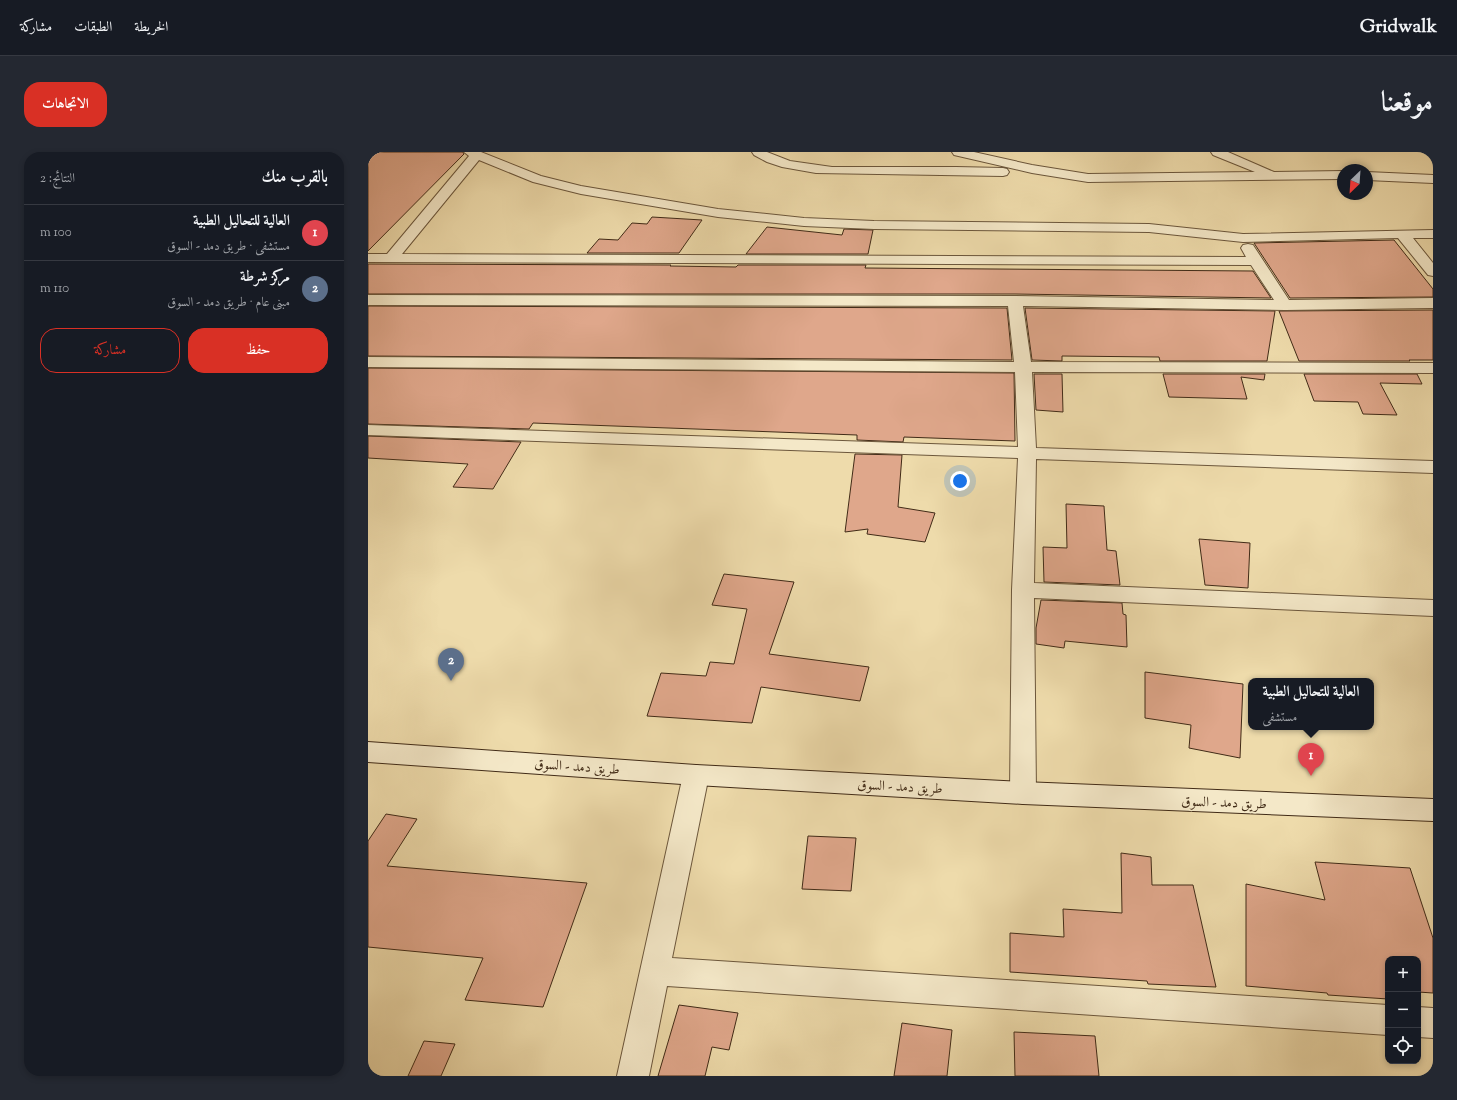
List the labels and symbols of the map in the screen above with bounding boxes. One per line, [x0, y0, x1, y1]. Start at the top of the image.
north arrow [1337, 164, 1373, 200]
your location [950, 471, 970, 491]
pin: 2 [438, 648, 464, 681]
pin: 1 [1298, 743, 1324, 776]
street label: طريق دمد - السوق [533, 755, 620, 781]
street label: طريق دمد - السوق [857, 776, 943, 800]
street label: طريق دمد - السوق [1181, 793, 1267, 815]

